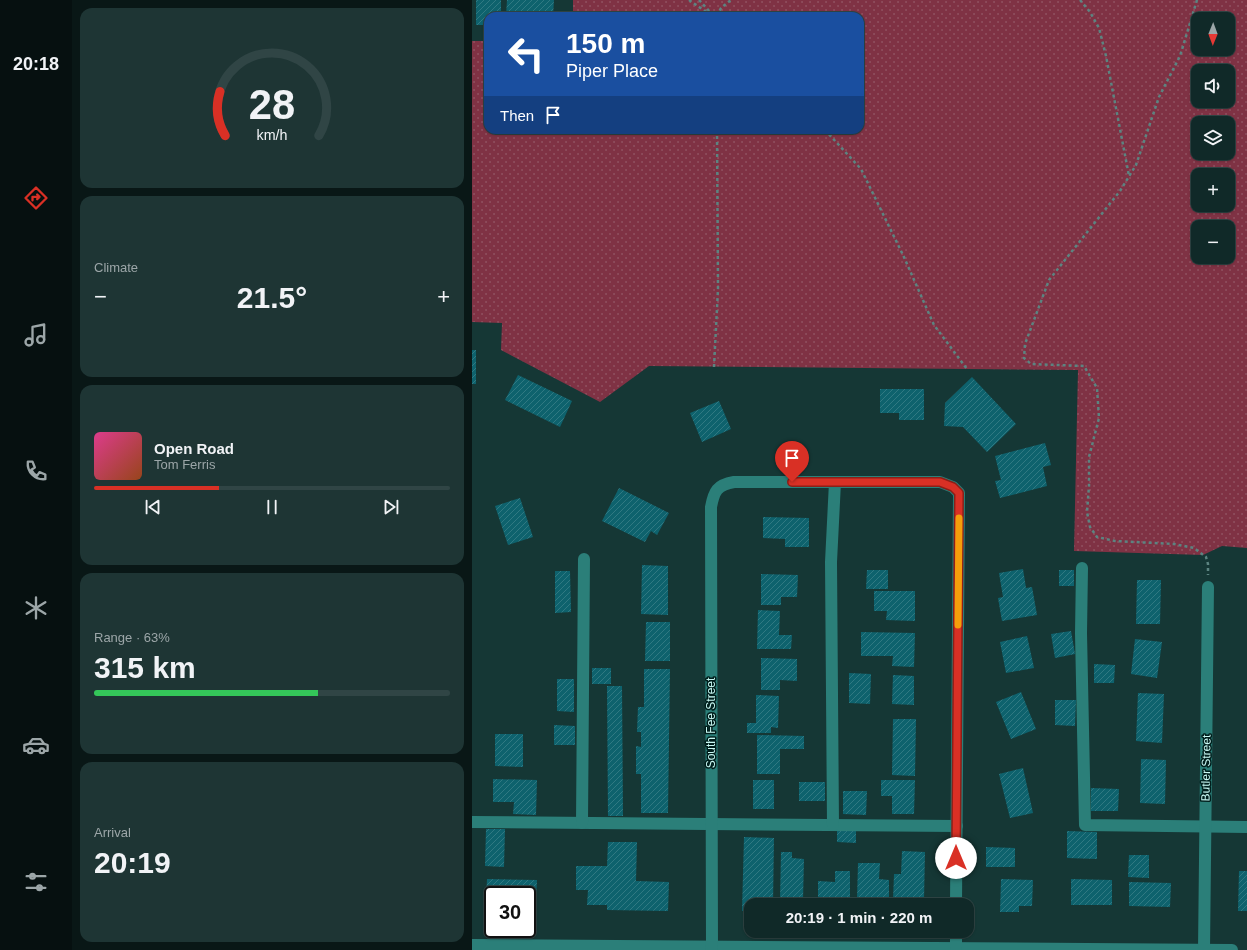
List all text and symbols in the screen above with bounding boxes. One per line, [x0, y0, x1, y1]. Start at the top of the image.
north arrow [1191, 12, 1235, 56]
map controls [1191, 12, 1235, 264]
icon: left [500, 28, 552, 80]
text: 150 m [566, 28, 645, 59]
text: 20:18 [13, 54, 59, 74]
text: Piper Place [566, 61, 658, 81]
button: sound [1191, 64, 1235, 108]
text: 28 [249, 81, 295, 128]
icon: arrive [542, 104, 564, 126]
text: Then [500, 107, 534, 124]
button: layers [1191, 116, 1235, 160]
text: km/h [257, 127, 288, 143]
button: + [1191, 168, 1235, 212]
icon: directions [22, 184, 50, 212]
button: − [1191, 220, 1235, 264]
text: Climate [94, 260, 138, 275]
text: 21.5° [237, 281, 307, 314]
text: − [94, 284, 107, 309]
text: + [437, 284, 450, 309]
icon: music [22, 321, 50, 349]
text: Open Road [154, 440, 234, 457]
pin [775, 441, 809, 482]
icon: arrive [781, 447, 803, 469]
icon: phone [22, 457, 50, 485]
text: Tom Ferris [154, 457, 215, 472]
icon: previous [142, 496, 164, 518]
icon: pause [261, 496, 283, 518]
icon: next [380, 496, 402, 518]
icon: climate [22, 594, 50, 622]
text: Range · 63% [94, 630, 170, 645]
text: 315 km [94, 651, 196, 684]
street label: South Fee Street [704, 677, 718, 768]
icon: car [22, 731, 50, 759]
street label: Butler Street [1198, 734, 1214, 801]
text: Arrival [94, 825, 131, 840]
position arrow [935, 837, 977, 879]
text: 20:19 [94, 846, 171, 879]
icon: filters [22, 868, 50, 896]
speed limit sign: 30 [484, 886, 536, 938]
text: 20:19 · 1 min · 220 m [786, 909, 932, 926]

